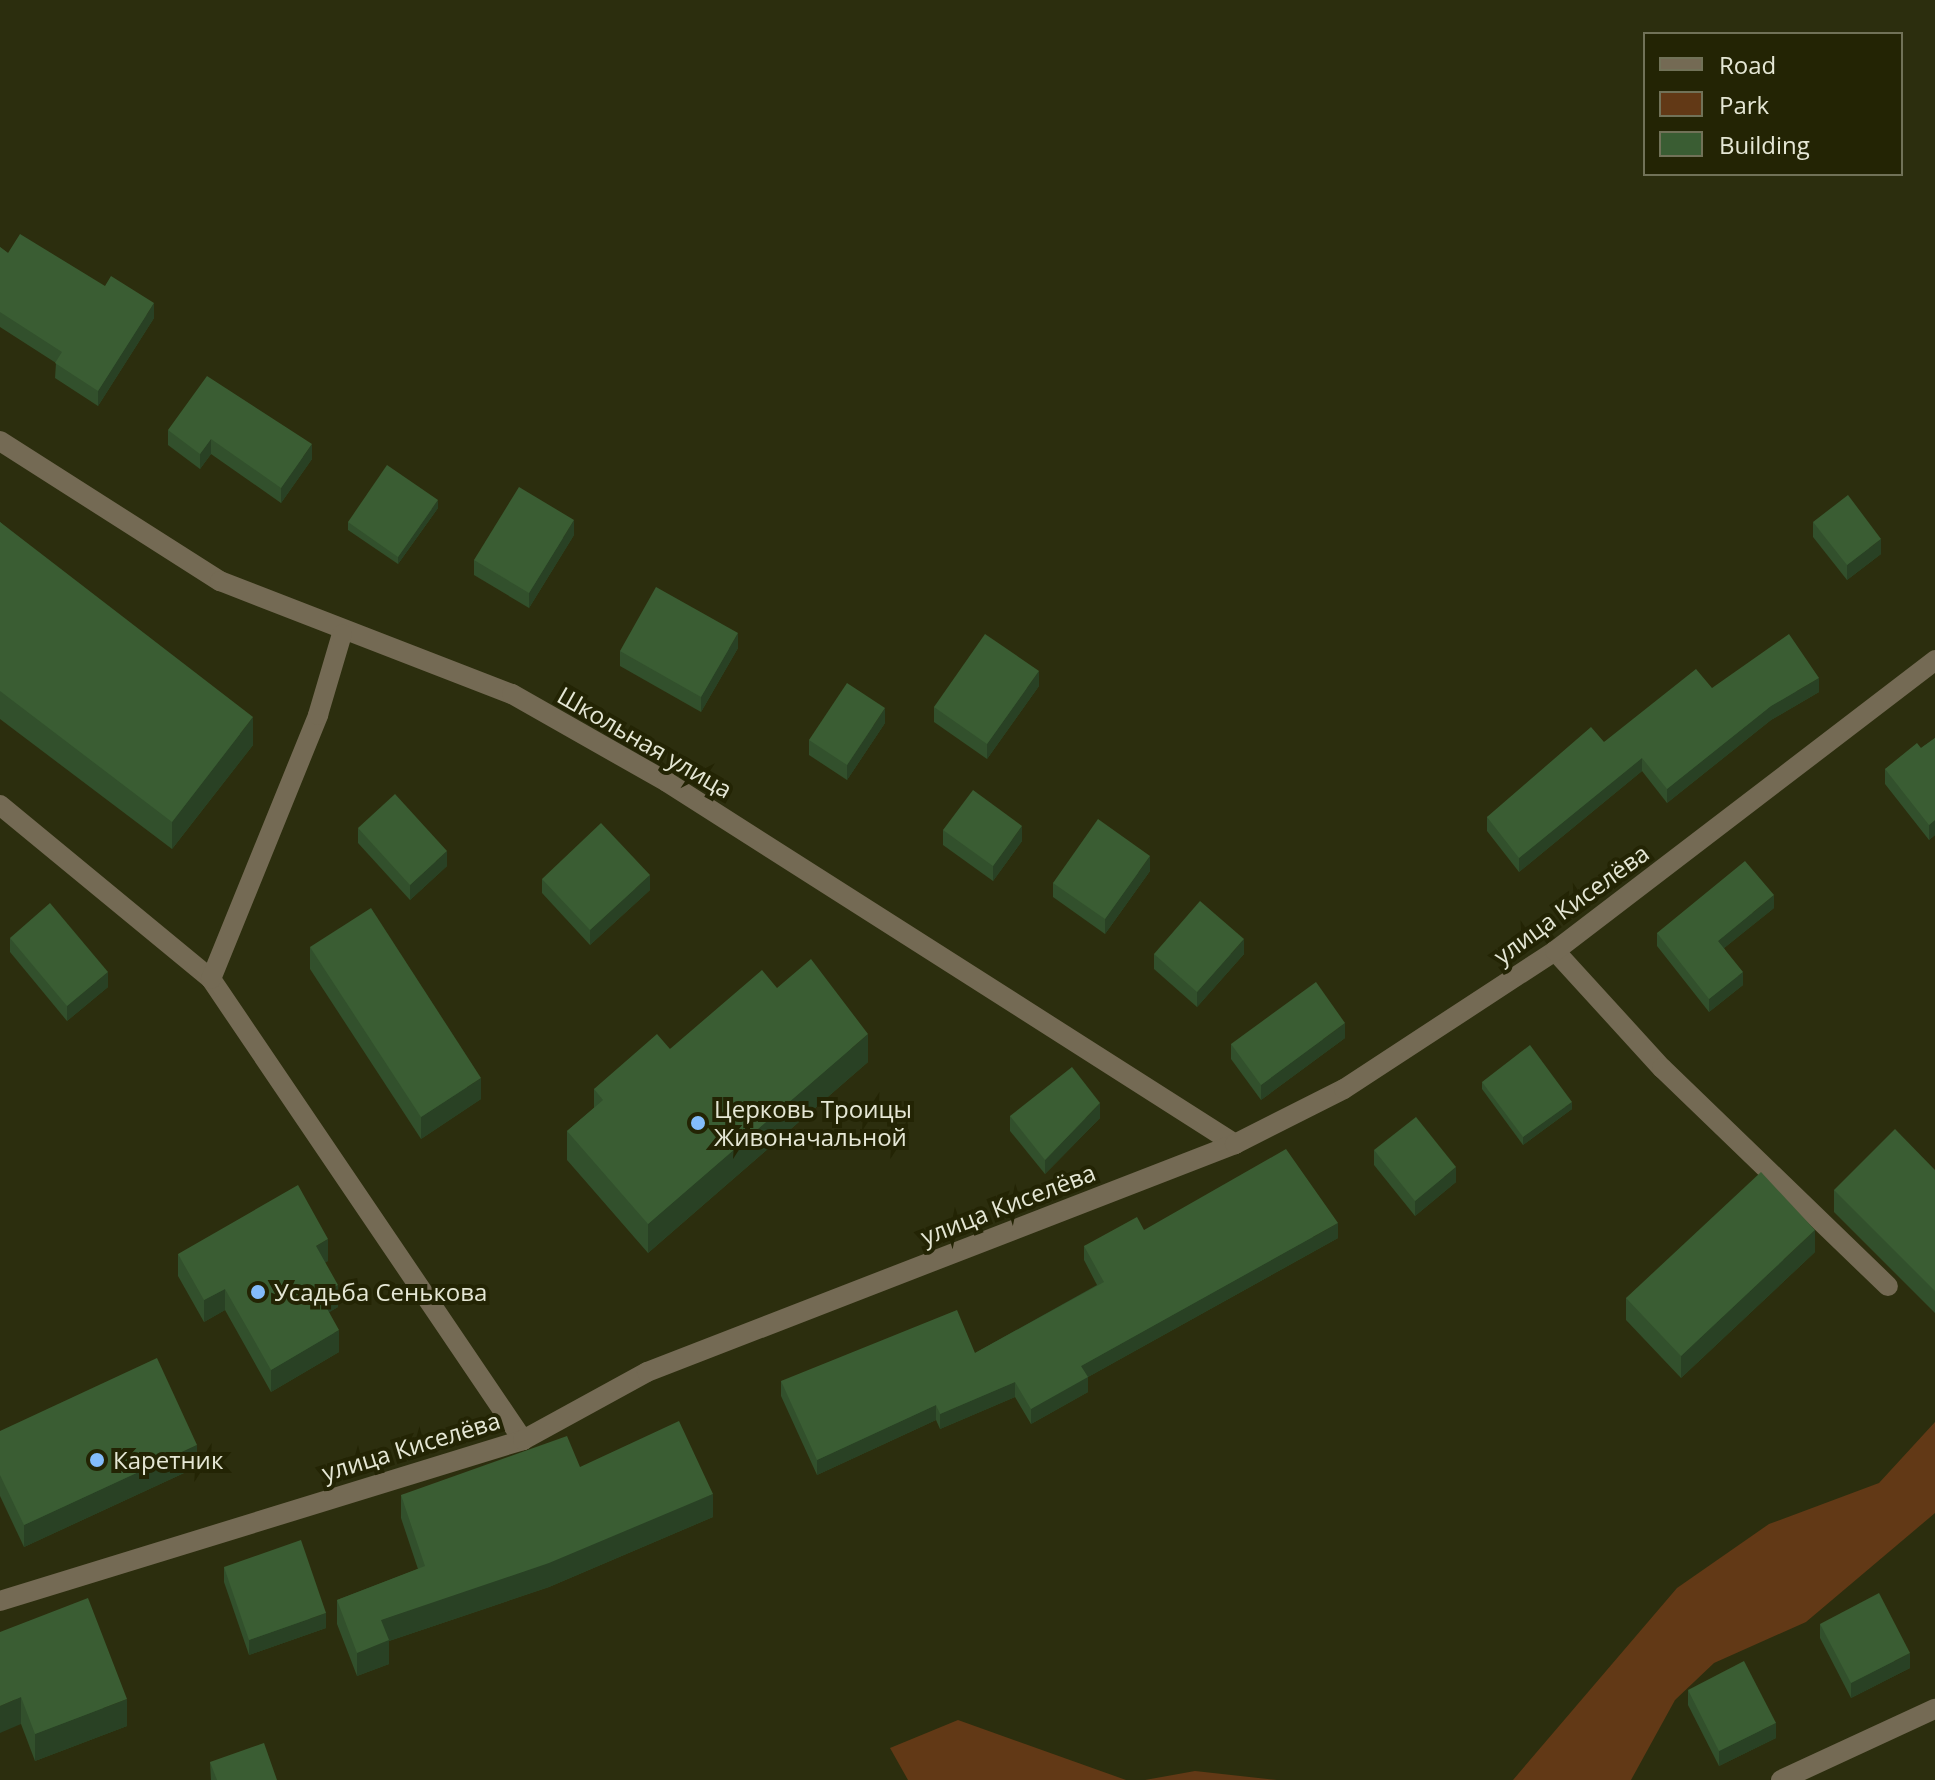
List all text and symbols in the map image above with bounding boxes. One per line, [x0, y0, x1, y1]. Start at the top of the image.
legend [1643, 32, 1903, 176]
text: Road [1719, 48, 1776, 81]
text: Park [1719, 88, 1769, 121]
text: Building [1719, 128, 1810, 161]
street label: Школьная улица [553, 680, 737, 804]
street label: улица Киселёва [1488, 838, 1654, 970]
place label: Церковь Троицы Живоначальной [714, 1095, 912, 1151]
marker: Церковь Троицы Живоначальной [689, 1114, 707, 1132]
street label: улица Киселёва [917, 1157, 1099, 1251]
place label: Усадьба Сенькова [274, 1278, 487, 1306]
marker: Усадьба Сенькова [249, 1283, 267, 1301]
street label: улица Киселёва [318, 1405, 504, 1487]
place label: Каретник [113, 1446, 223, 1474]
marker: Каретник [88, 1451, 106, 1469]

